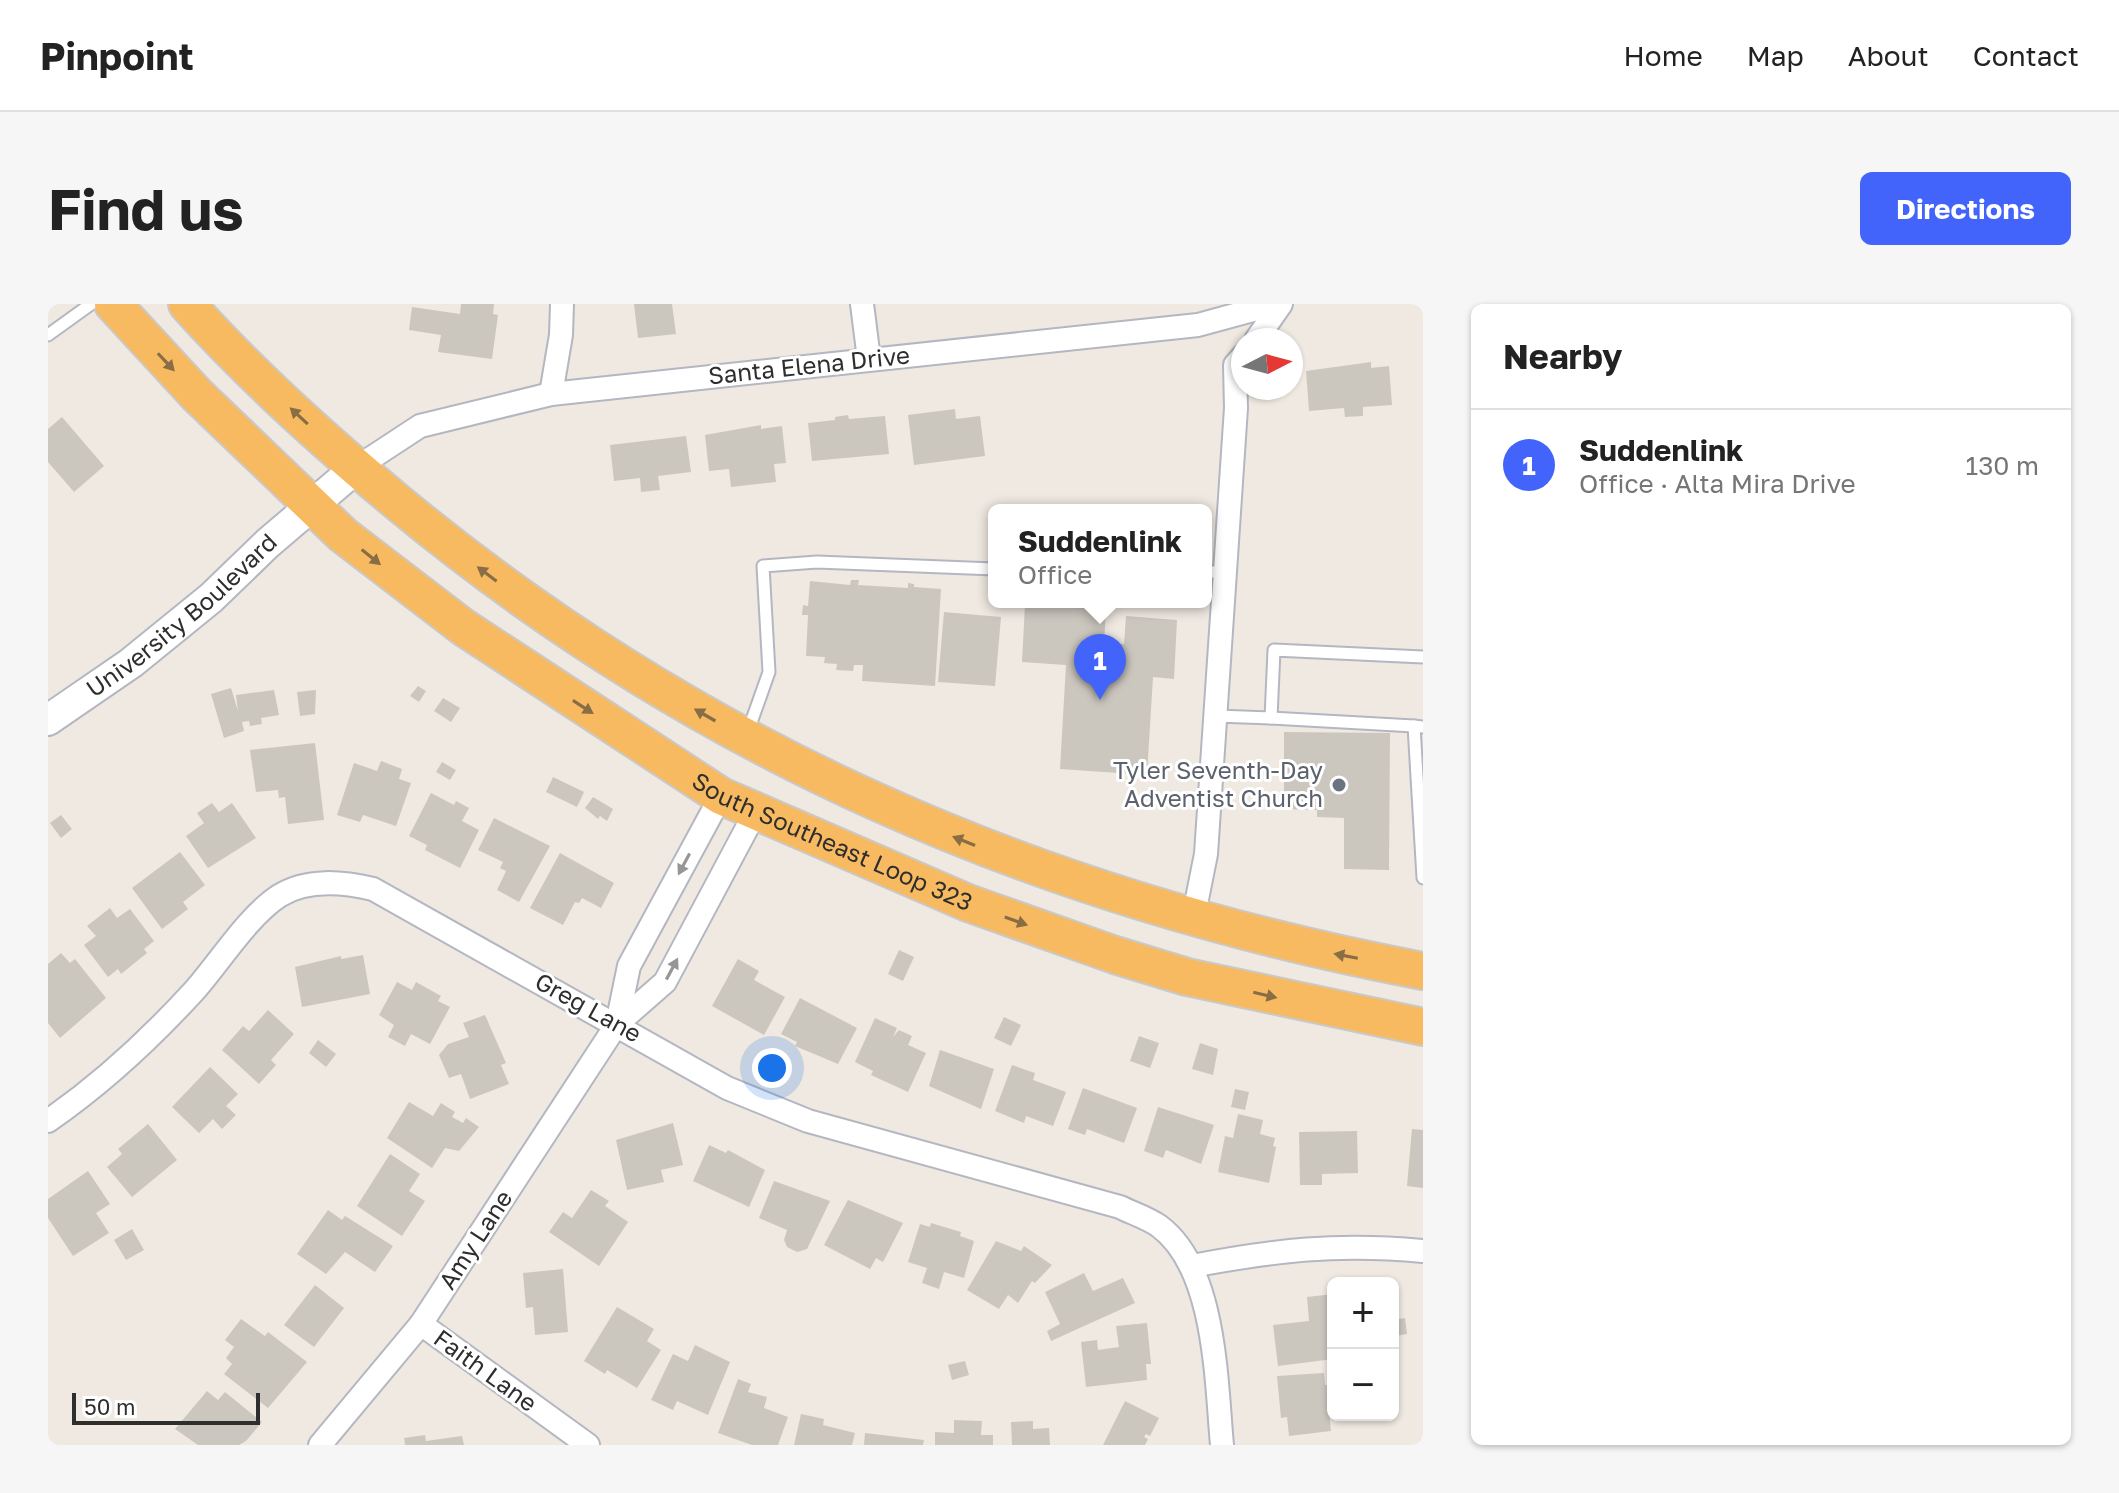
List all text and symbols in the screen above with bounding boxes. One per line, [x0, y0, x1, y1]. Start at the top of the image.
text: Pinpoint [40, 33, 194, 78]
text: Home [1624, 39, 1703, 72]
text: Map [1747, 39, 1804, 72]
text: About [1848, 39, 1929, 72]
text: Contact [1973, 39, 2079, 72]
button: Directions [1860, 172, 2071, 245]
text: Find us [48, 175, 244, 242]
north arrow [1231, 328, 1303, 400]
text: Nearby [1503, 336, 1623, 376]
street label: Santa Elena Drive [707, 340, 911, 390]
one-way arrow [156, 352, 174, 371]
one-way arrow [289, 407, 308, 425]
text: Suddenlink [1579, 432, 1744, 468]
text: 1 [1522, 450, 1536, 481]
text: 130 m [1966, 450, 2039, 481]
text: Office · Alta Mira Drive [1579, 468, 1856, 499]
popup [988, 504, 1212, 608]
text: Suddenlink [1018, 523, 1182, 559]
street label: University Boulevard [80, 527, 282, 702]
one-way arrow [361, 549, 381, 565]
text: Office [1018, 559, 1092, 590]
one-way arrow [477, 566, 497, 582]
pin: 1 [1074, 634, 1126, 700]
one-way arrow [572, 700, 594, 714]
one-way arrow [694, 708, 716, 722]
place label: Tyler Seventh-Day Adventist Church [1113, 755, 1323, 812]
street label: South Southeast Loop 323 [687, 765, 977, 916]
marker: Tyler Seventh-Day Adventist Church [1330, 776, 1348, 794]
one-way arrow [952, 834, 976, 847]
one-way arrow [677, 853, 690, 876]
one-way arrow [1004, 915, 1028, 928]
one-way arrow [1334, 949, 1359, 962]
one-way arrow [665, 957, 678, 980]
street label: Greg Lane [531, 966, 647, 1048]
one-way arrow [1252, 989, 1277, 1002]
your location [752, 1048, 792, 1088]
street label: Amy Lane [432, 1184, 518, 1294]
map controls [1327, 1277, 1399, 1421]
button: + [1327, 1277, 1399, 1349]
street label: Faith Lane [429, 1323, 543, 1417]
button: − [1327, 1349, 1399, 1421]
scale bar [72, 1389, 260, 1425]
text: 50 m [84, 1393, 135, 1420]

